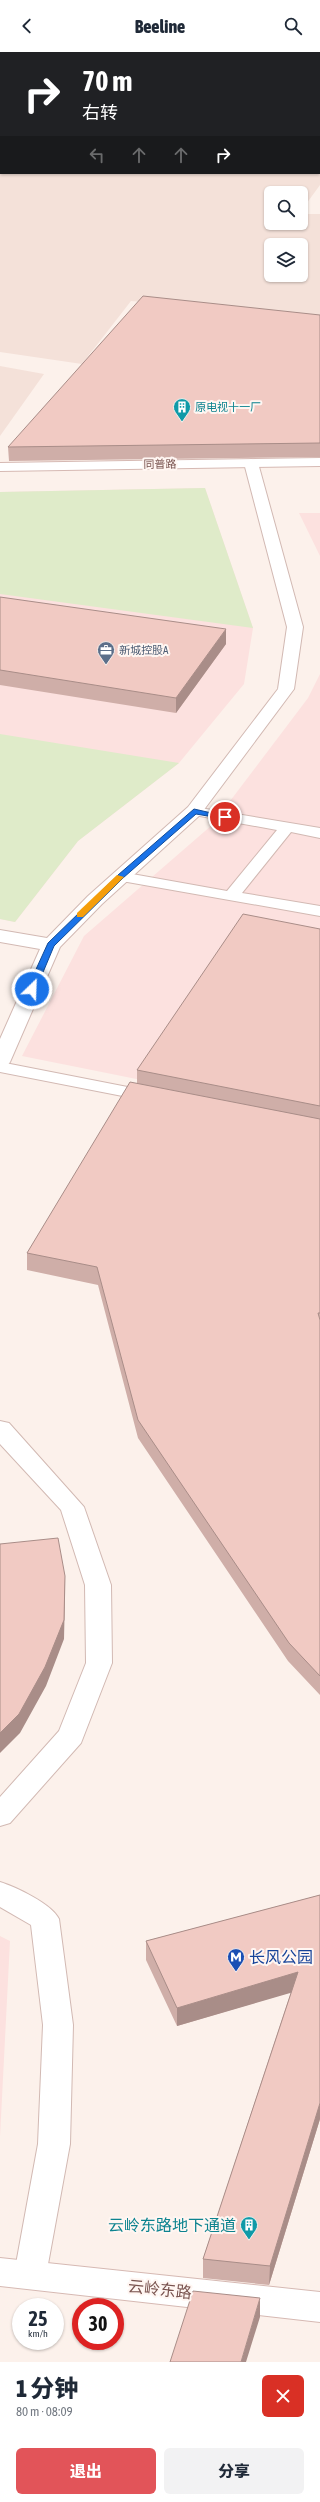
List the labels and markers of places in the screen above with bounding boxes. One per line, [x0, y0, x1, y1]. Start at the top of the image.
building icon: 原电视十一厂 [172, 397, 192, 422]
place label: 原电视十一厂 [195, 401, 261, 413]
office icon: 新城控股A [96, 640, 116, 665]
place label: 新城控股A [119, 644, 169, 656]
pin [208, 800, 242, 834]
metro station icon: 长风公园 [226, 1947, 246, 1972]
place label: 长风公园 [249, 1948, 313, 1966]
building icon: 云岭东路地下通道 [239, 2215, 259, 2240]
place label: 云岭东路地下通道 [108, 2216, 236, 2234]

